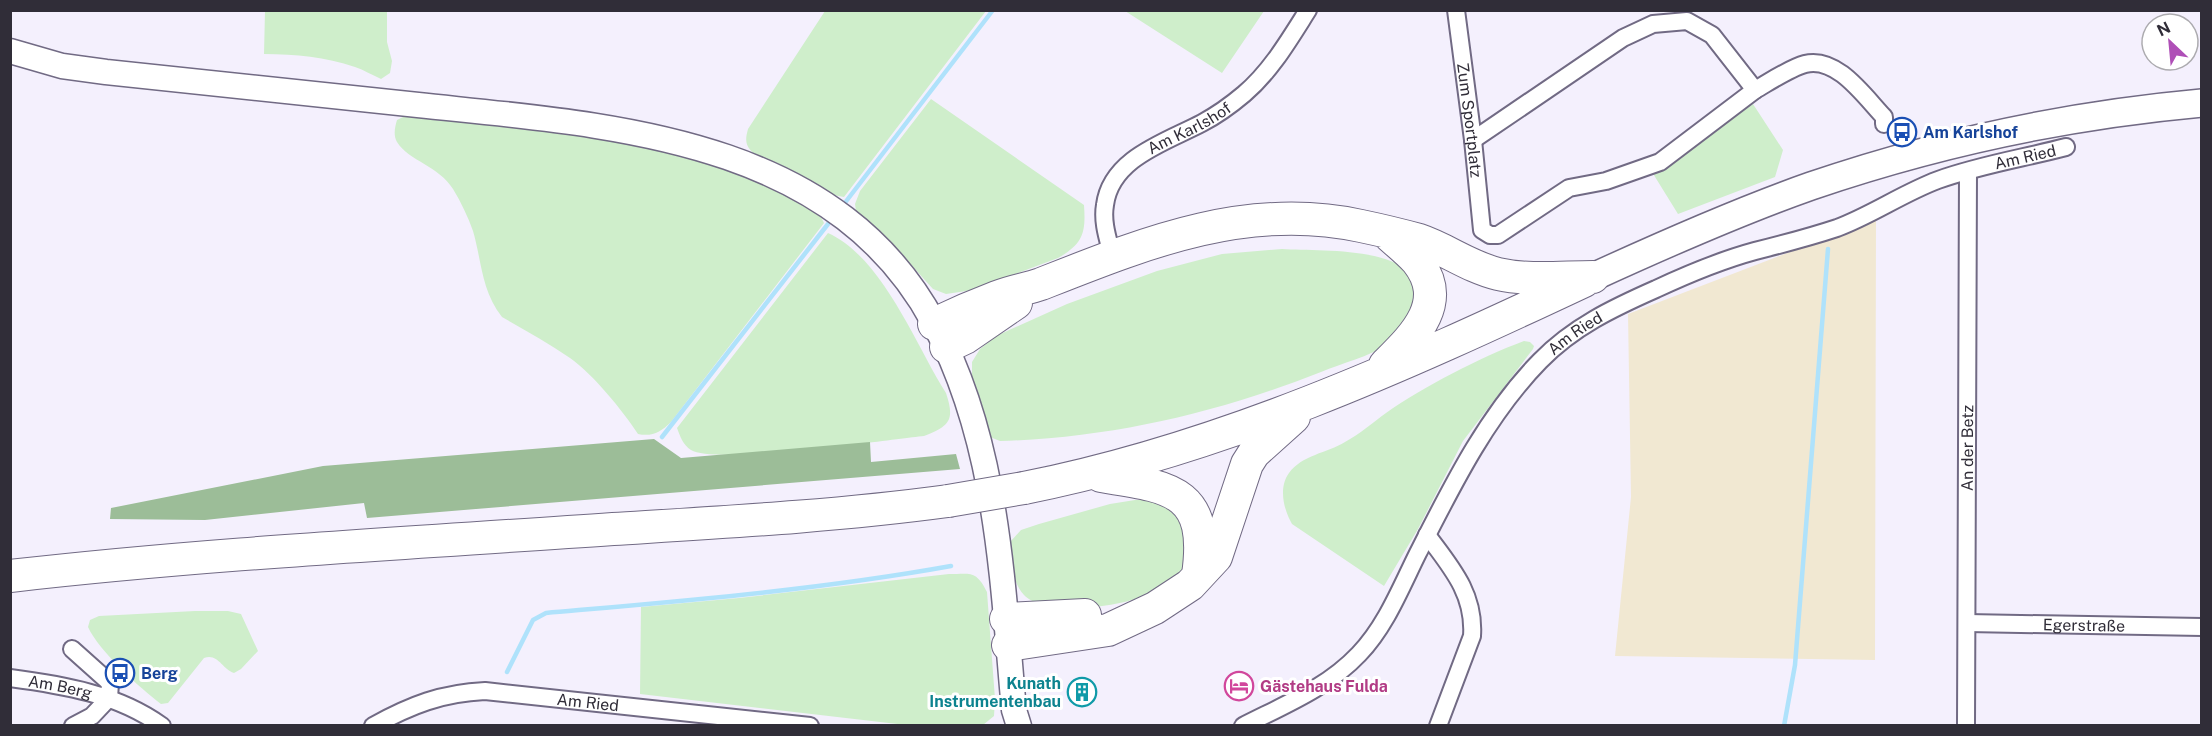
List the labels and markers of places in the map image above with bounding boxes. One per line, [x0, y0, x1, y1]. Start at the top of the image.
bus stop icon: Am Karlshof [1886, 116, 1918, 148]
place label: Am Karlshof [1923, 123, 2018, 142]
bus stop icon: Berg [104, 657, 136, 689]
place label: Berg [141, 664, 178, 683]
hotel icon: Gästehaus Fulda [1223, 670, 1255, 702]
place label: Kunath Instrumentenbau [929, 674, 1061, 711]
building icon: Kunath Instrumentenbau [1066, 676, 1098, 708]
place label: Gästehaus Fulda [1260, 677, 1388, 696]

